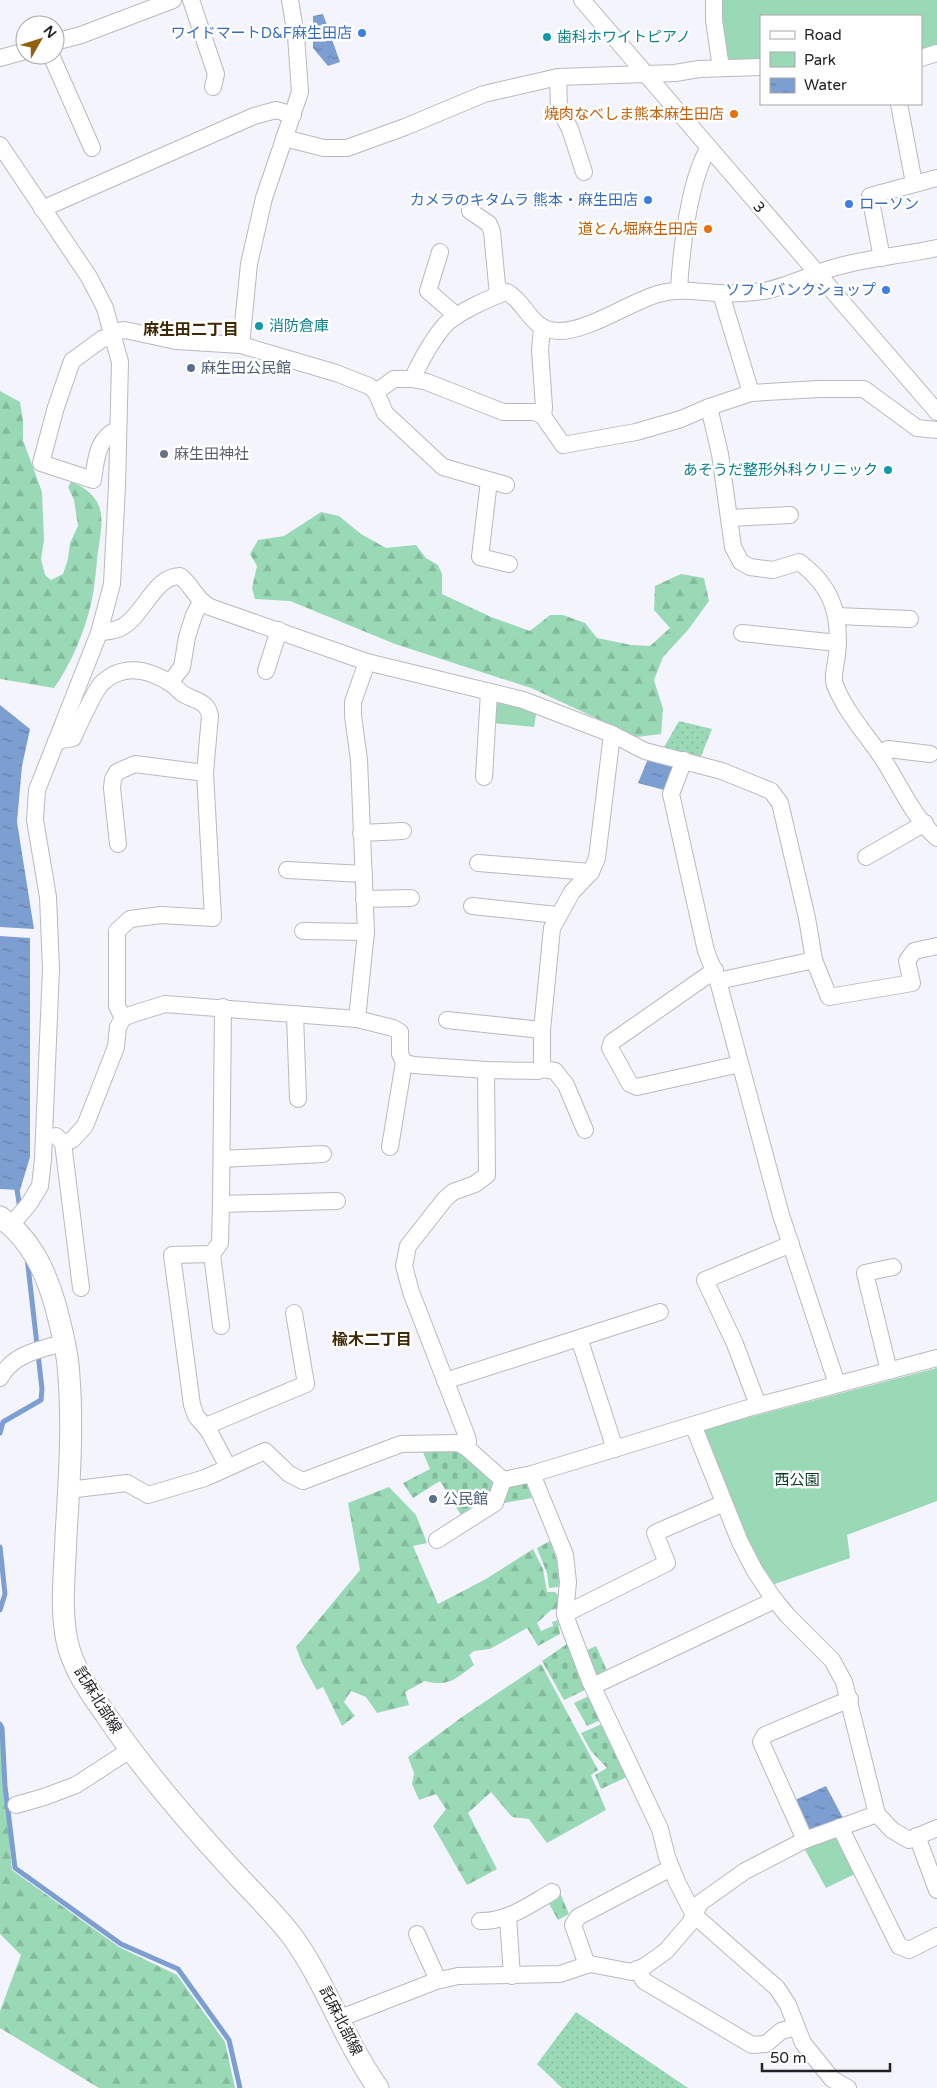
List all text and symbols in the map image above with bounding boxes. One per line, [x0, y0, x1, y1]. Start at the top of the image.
north arrow [15, 15, 65, 65]
legend [760, 15, 922, 105]
text: N [40, 22, 60, 42]
place label: ワイドマートD&F麻生田店 [171, 24, 352, 42]
text: Road [804, 26, 842, 44]
marker: ワイドマートD&F麻生田店 [356, 27, 368, 39]
place label: 歯科ホワイトピアノ [557, 28, 691, 46]
marker: 歯科ホワイトピアノ [541, 31, 553, 43]
text: Park [804, 51, 836, 69]
text: Water [804, 76, 847, 94]
place label: 焼肉なべしま熊本麻生田店 [544, 105, 724, 123]
marker: 焼肉なべしま熊本麻生田店 [728, 108, 740, 120]
place label: カメラのキタムラ 熊本・麻生田店 [410, 191, 638, 209]
marker: カメラのキタムラ 熊本・麻生田店 [642, 194, 654, 206]
place label: ローソン [859, 195, 919, 213]
street label: 3 [749, 198, 769, 216]
marker: ローソン [843, 198, 855, 210]
place label: 道とん堀麻生田店 [578, 220, 698, 238]
marker: 道とん堀麻生田店 [702, 223, 714, 235]
place label: ソフトバンクショップ [725, 281, 876, 299]
marker: ソフトバンクショップ [880, 284, 892, 296]
place label: 消防倉庫 [269, 317, 329, 335]
district label: 麻生田二丁目 [143, 320, 239, 340]
marker: 消防倉庫 [253, 320, 265, 332]
place label: 麻生田公民館 [201, 359, 291, 377]
marker: 麻生田公民館 [185, 362, 197, 374]
place label: 麻生田神社 [174, 445, 249, 463]
marker: 麻生田神社 [158, 448, 170, 460]
place label: あそうだ整形外科クリニック [683, 461, 878, 479]
marker: あそうだ整形外科クリニック [882, 464, 894, 476]
district label: 楡木二丁目 [332, 1330, 412, 1350]
park label: 西公園 [774, 1471, 820, 1489]
place label: 公民館 [443, 1490, 488, 1508]
marker: 公民館 [427, 1493, 439, 1505]
street label: 託麻北部線 [70, 1663, 126, 1737]
street label: 託麻北部線 [316, 1983, 366, 2059]
scale bar [762, 2040, 890, 2072]
text: 50 m [770, 2049, 807, 2067]

